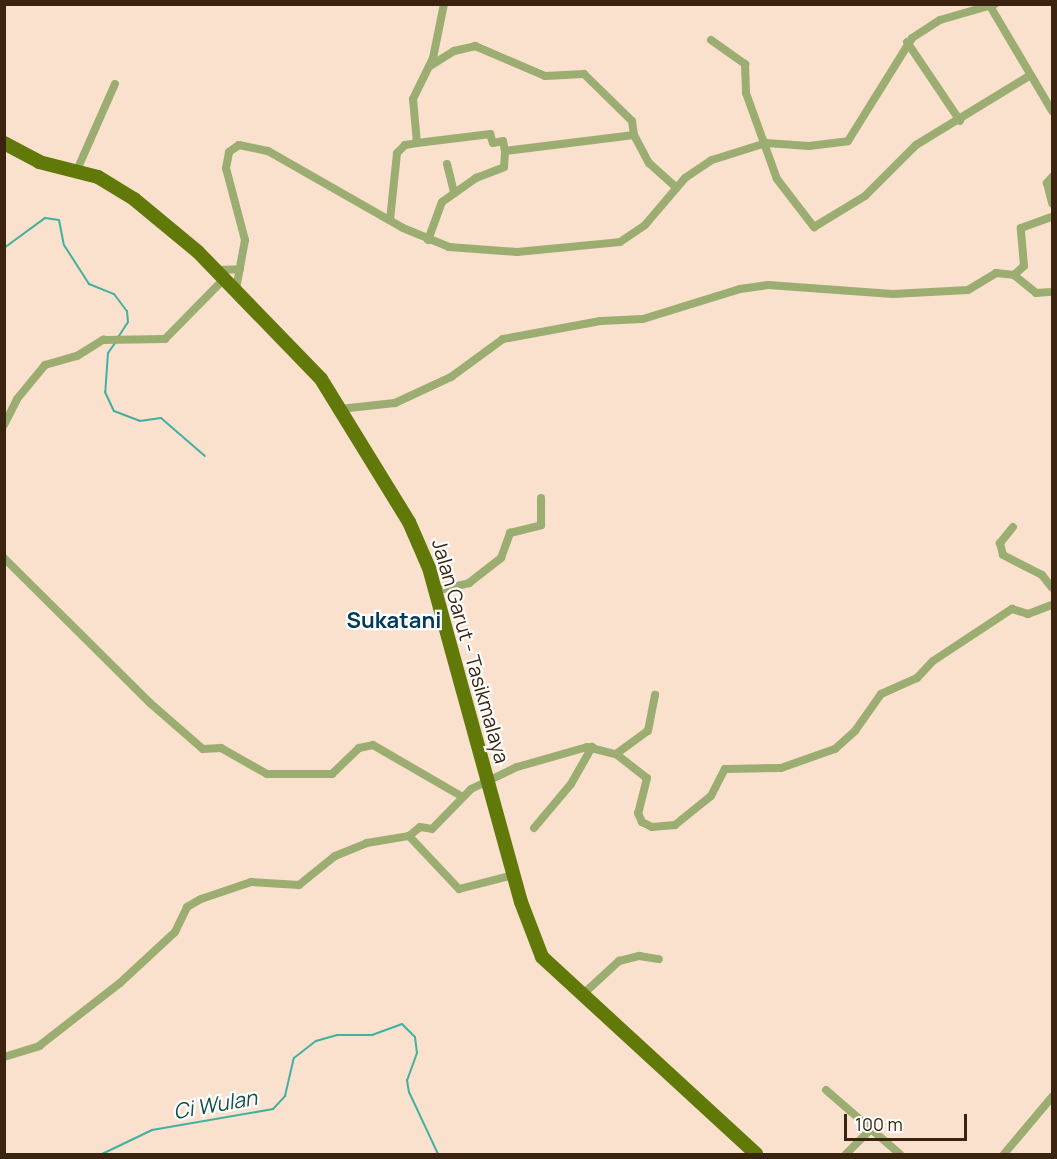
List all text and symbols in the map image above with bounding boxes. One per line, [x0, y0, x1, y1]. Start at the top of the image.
street label: Jalan Garut - Tasikmalaya [427, 536, 515, 766]
district label: Sukatani [347, 608, 441, 634]
water label: Ci Wulan [171, 1084, 259, 1124]
scale bar [847, 1102, 970, 1140]
text: 100 m [855, 1112, 903, 1136]

